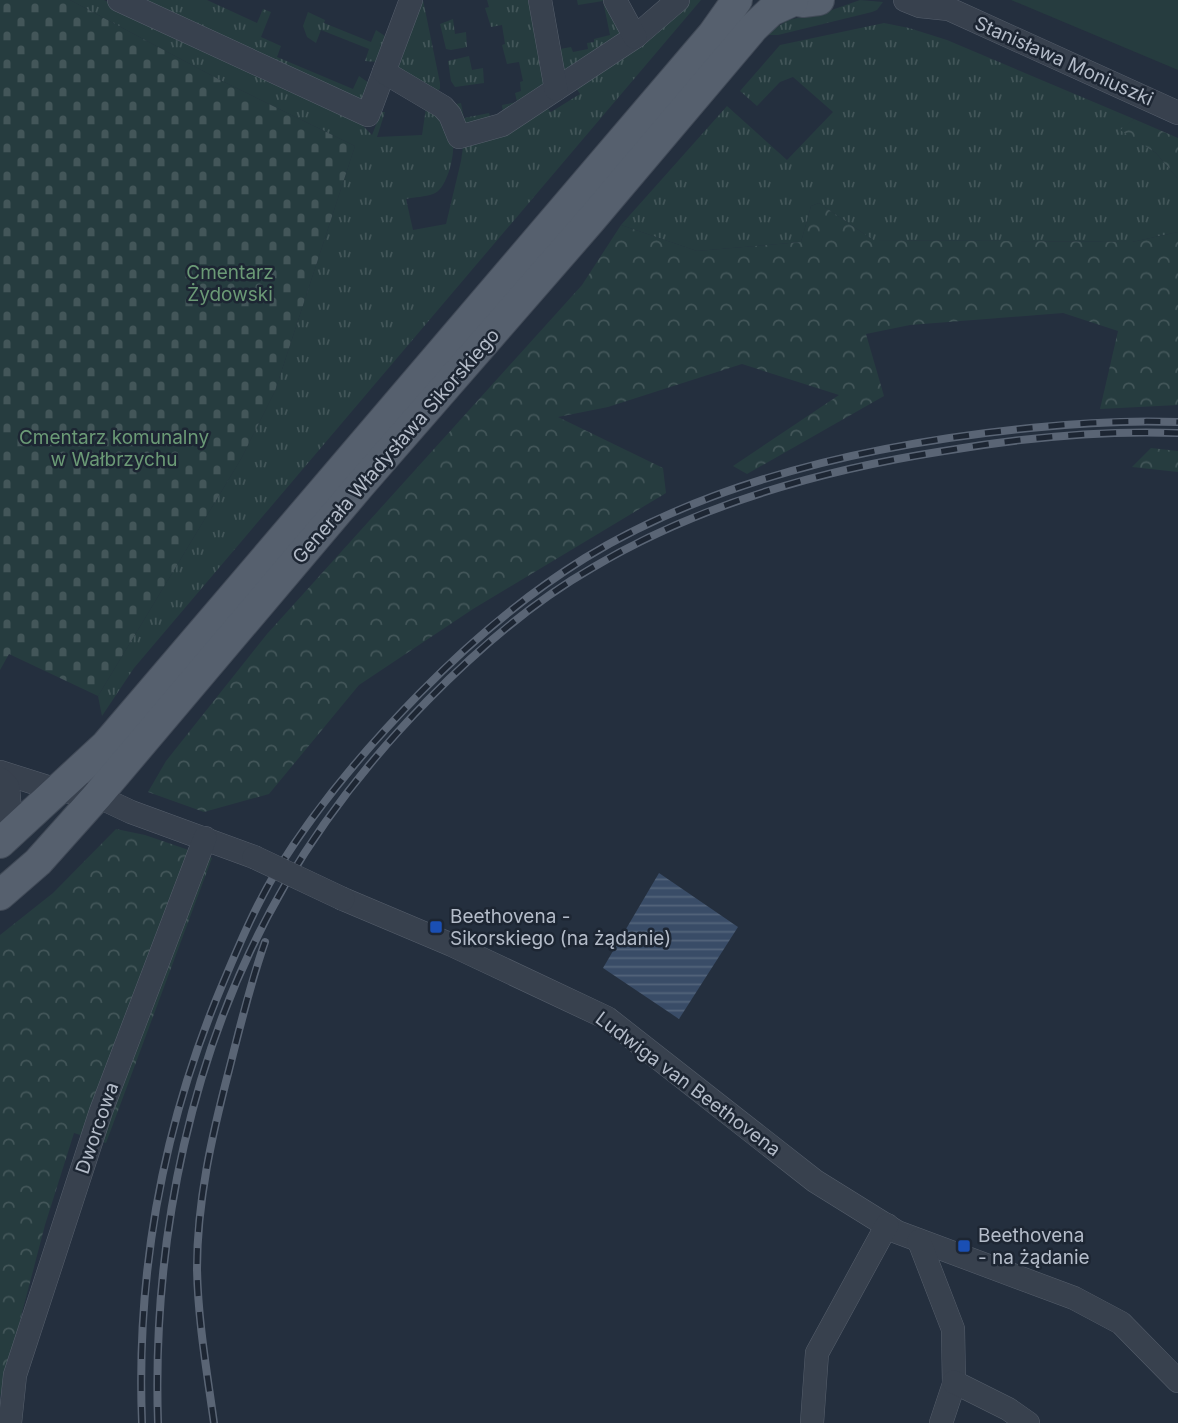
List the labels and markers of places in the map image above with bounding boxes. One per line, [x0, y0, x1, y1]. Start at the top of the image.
place label: Beethovena - Sikorskiego (na żądanie) [450, 905, 671, 950]
marker: Beethovena - Sikorskiego (na żądanie) [428, 919, 444, 935]
place label: Beethovena - na żądanie [978, 1224, 1090, 1269]
marker: Beethovena - na żądanie [956, 1238, 972, 1254]

